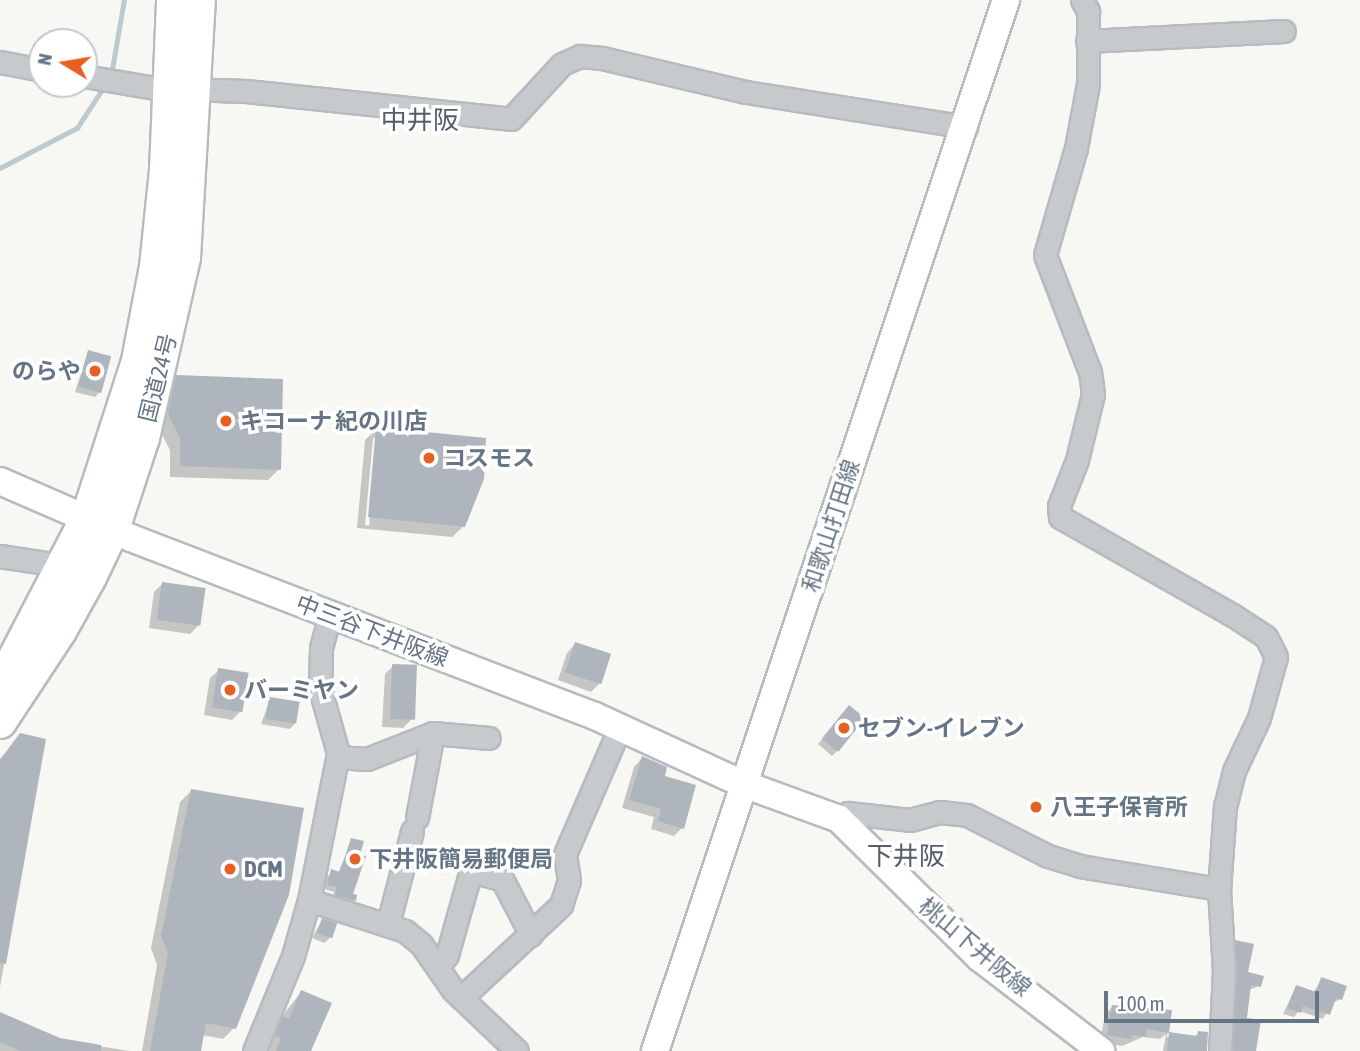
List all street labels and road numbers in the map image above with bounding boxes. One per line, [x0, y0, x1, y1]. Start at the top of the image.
street label: 国道24号 [134, 331, 182, 425]
street label: 和歌山打田線 [797, 456, 865, 596]
street label: 中三谷下井阪線 [292, 589, 452, 673]
street label: 桃山下井阪線 [913, 892, 1037, 1002]

